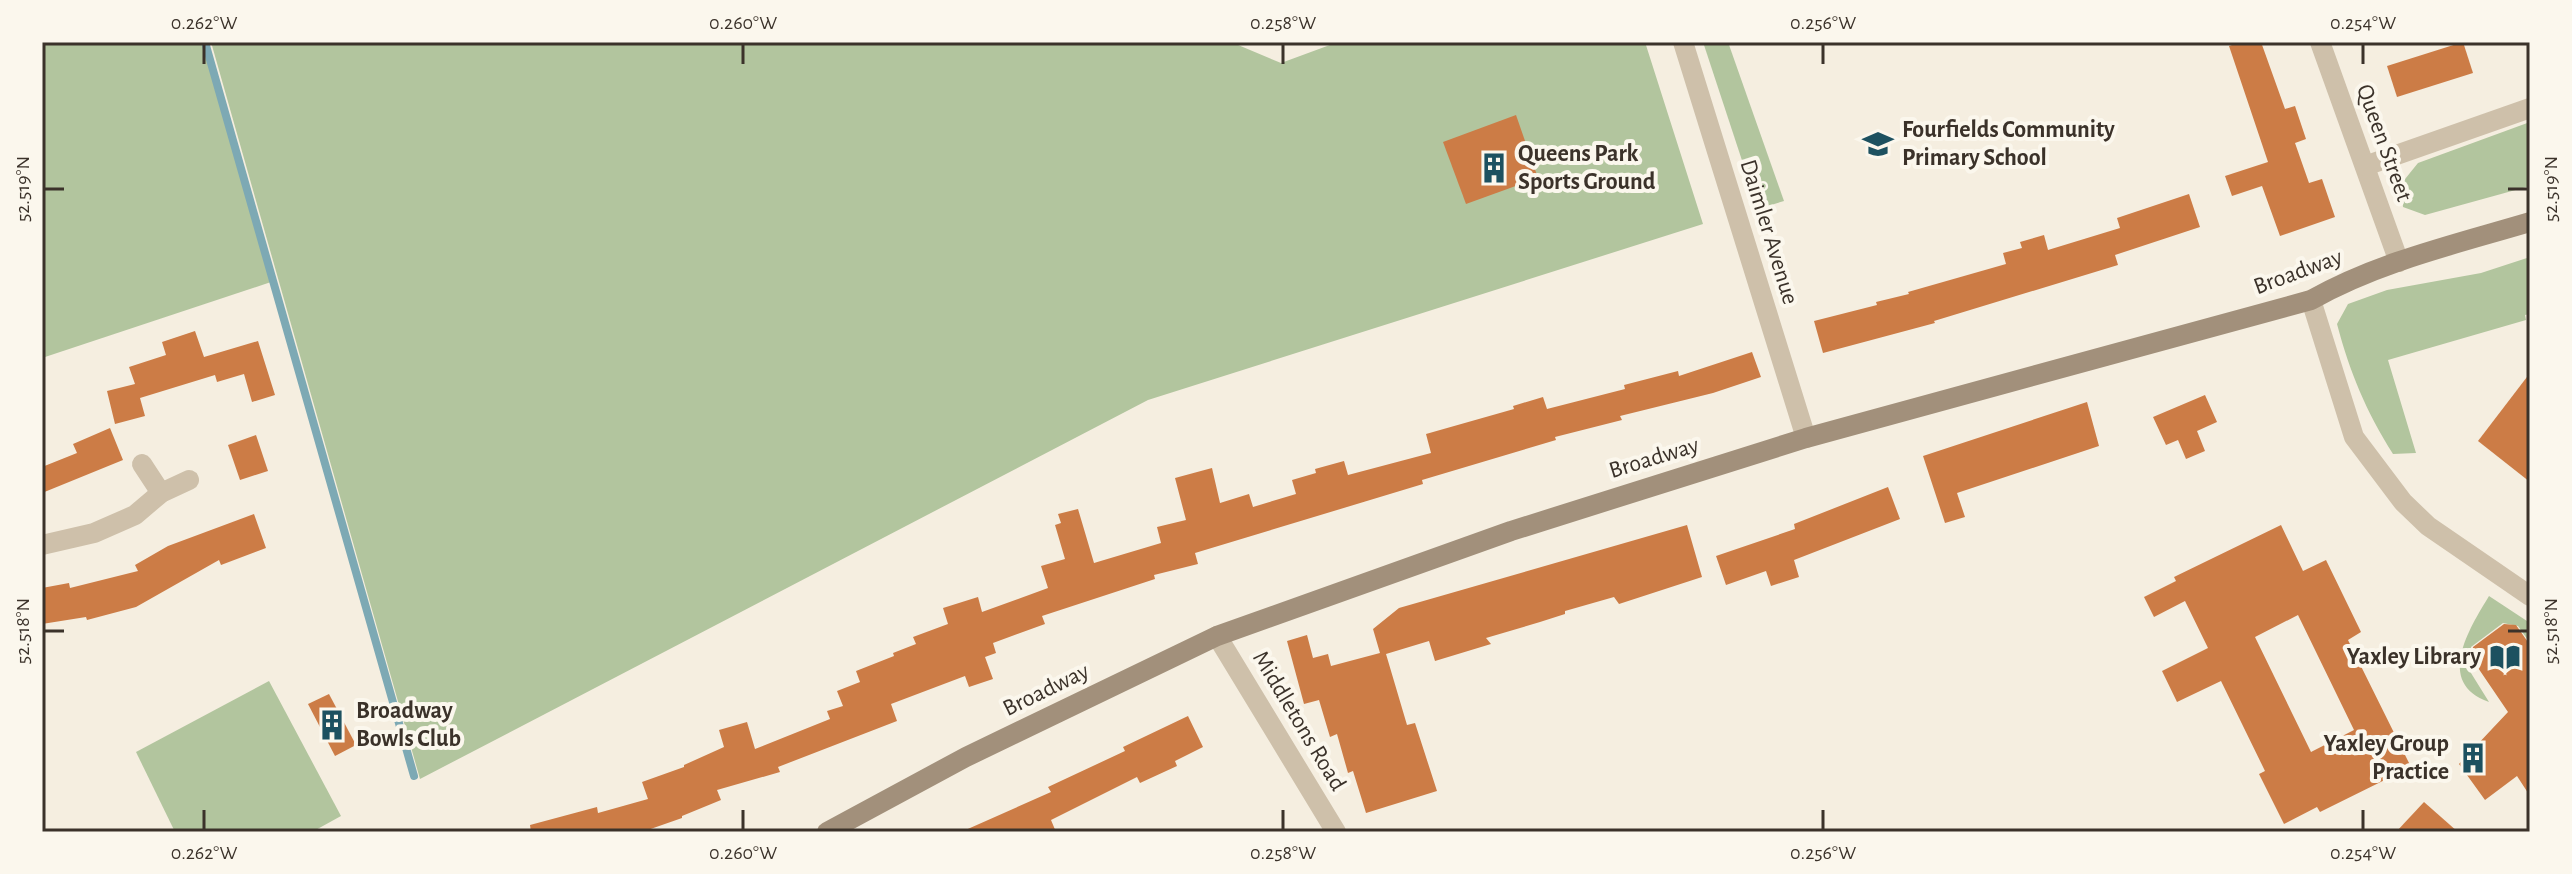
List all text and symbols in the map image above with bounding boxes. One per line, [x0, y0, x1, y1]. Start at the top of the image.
text: 0.262°W [171, 13, 238, 33]
text: 0.260°W [709, 13, 777, 33]
text: 0.258°W [1250, 13, 1316, 33]
text: 0.256°W [1790, 13, 1856, 33]
text: 0.254°W [2330, 13, 2396, 33]
street label: Queen Street [2352, 81, 2416, 205]
place label: Fourfields Community Primary School [1902, 118, 2115, 170]
school or university icon: Fourfields Community Primary School [1861, 127, 1895, 161]
place label: Queens Park Sports Ground [1518, 142, 1656, 194]
building icon: Queens Park Sports Ground [1477, 151, 1511, 185]
text: 52.519°N [13, 156, 33, 222]
text: 52.519°N [2541, 156, 2561, 222]
street label: Daimler Avenue [1736, 157, 1802, 307]
street label: Broadway [2250, 245, 2346, 299]
street label: Broadway [1606, 433, 1702, 483]
text: 52.518°N [13, 598, 33, 664]
text: 52.518°N [2541, 598, 2561, 664]
library icon: Yaxley Library [2488, 640, 2522, 674]
place label: Yaxley Library [2347, 645, 2481, 669]
street label: Middletons Road [1248, 647, 1350, 795]
street label: Broadway [999, 659, 1093, 721]
place label: Broadway Bowls Club [356, 699, 461, 751]
building icon: Broadway Bowls Club [315, 708, 349, 742]
place label: Yaxley Group Practice [2324, 732, 2449, 784]
building icon: Yaxley Group Practice [2456, 741, 2490, 775]
text: 0.262°W [171, 843, 238, 863]
text: 0.260°W [709, 843, 777, 863]
text: 0.258°W [1250, 843, 1316, 863]
text: 0.256°W [1790, 843, 1856, 863]
text: 0.254°W [2330, 843, 2396, 863]

